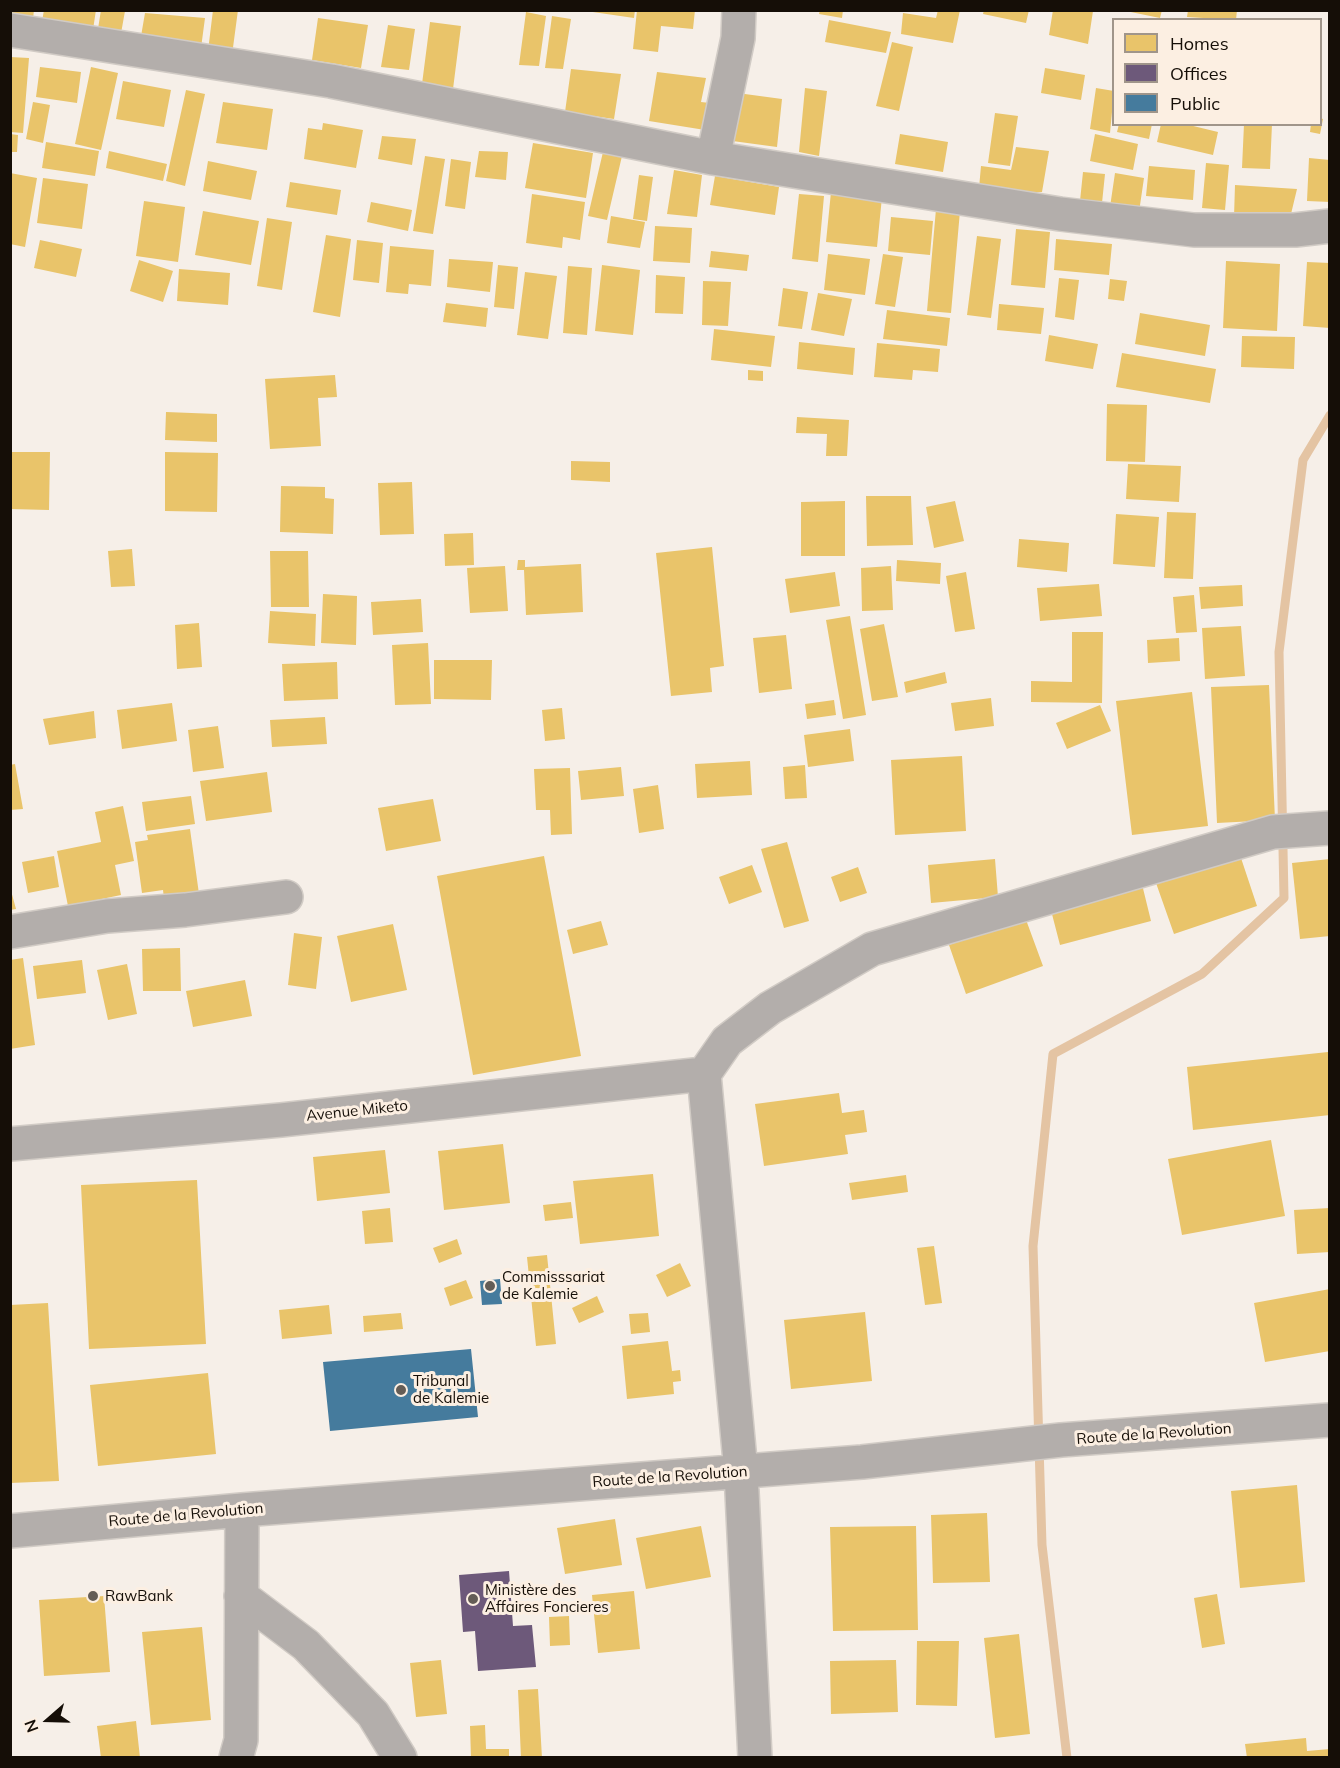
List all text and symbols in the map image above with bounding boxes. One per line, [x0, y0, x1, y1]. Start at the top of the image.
legend [1112, 18, 1322, 126]
text: Homes [1170, 32, 1229, 55]
text: Offices [1170, 62, 1227, 85]
text: Public [1170, 92, 1220, 115]
street label: Avenue Miketo [305, 1097, 409, 1125]
place label: Commisssariat de Kalemie [502, 1268, 605, 1303]
marker: Commisssariat de Kalemie [483, 1279, 497, 1293]
place label: Tribunal de Kalemie [413, 1372, 489, 1407]
marker: Tribunal de Kalemie [394, 1383, 408, 1397]
street label: Route de la Revolution [1076, 1420, 1232, 1448]
street label: Route de la Revolution [592, 1463, 748, 1491]
street label: Route de la Revolution [108, 1499, 264, 1531]
place label: Ministère des Affaires Foncieres [485, 1581, 609, 1616]
place label: RawBank [105, 1587, 173, 1605]
marker: RawBank [86, 1589, 100, 1603]
marker: Ministère des Affaires Foncieres [466, 1592, 480, 1606]
north arrow [18, 1690, 78, 1750]
text: N [20, 1717, 43, 1735]

